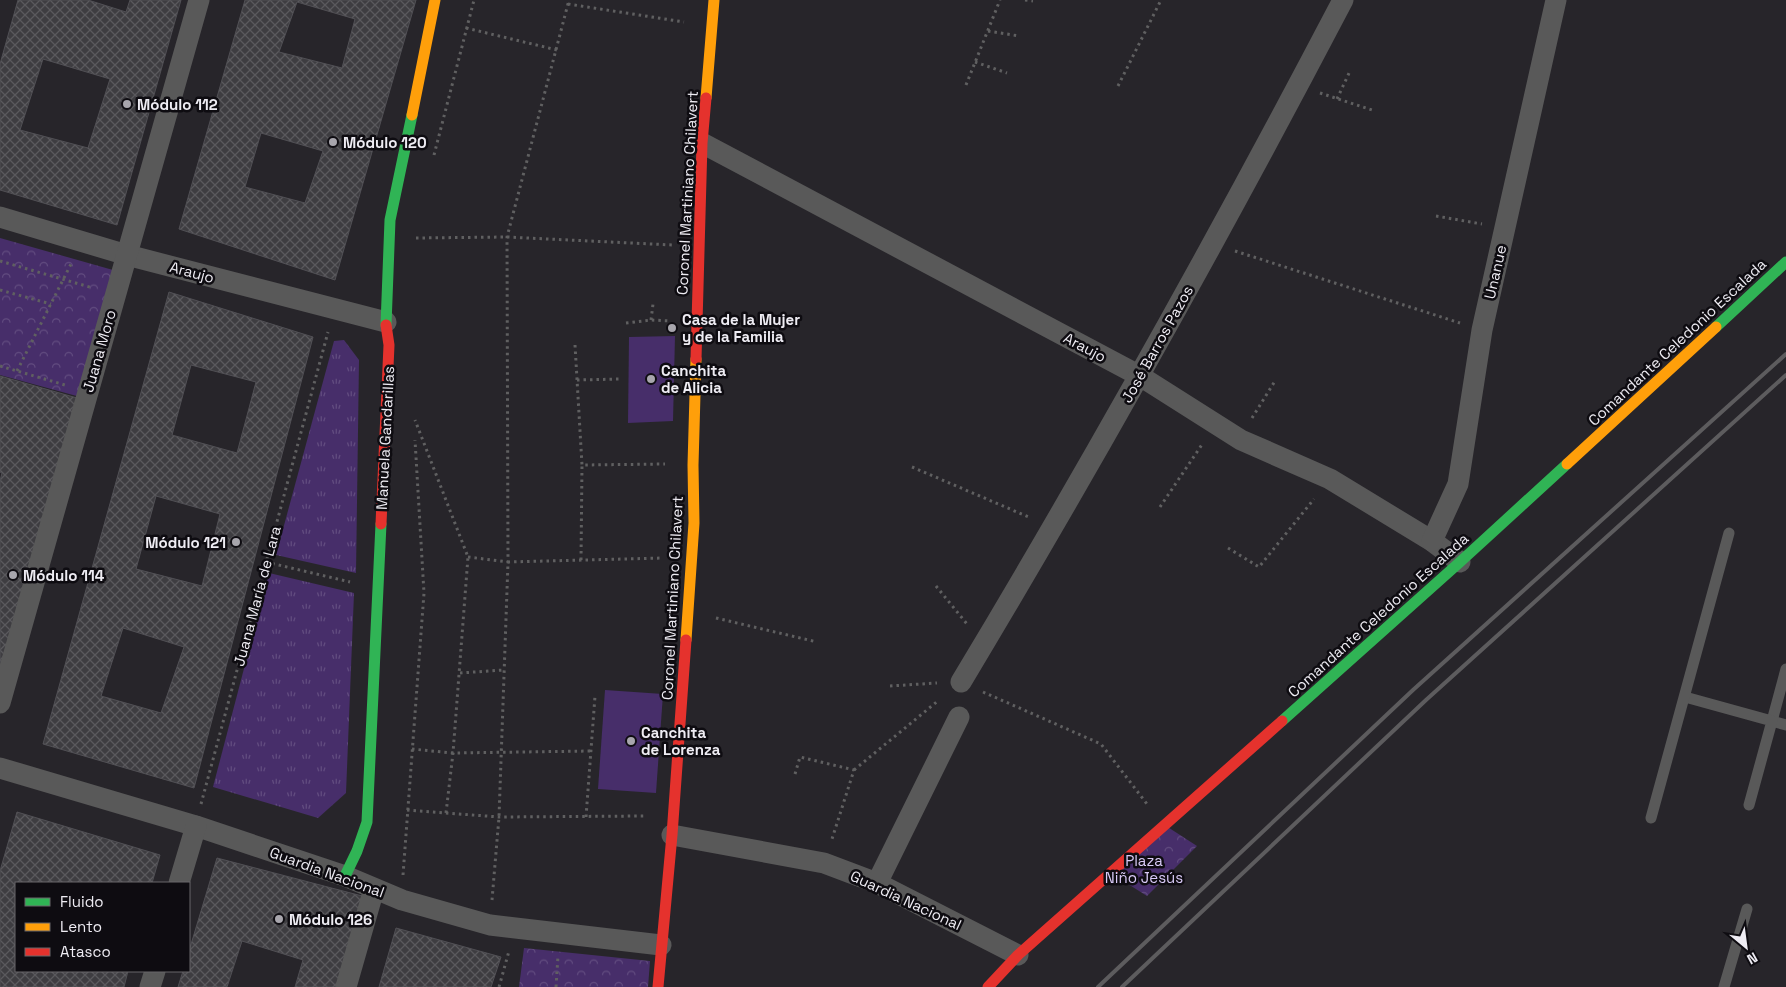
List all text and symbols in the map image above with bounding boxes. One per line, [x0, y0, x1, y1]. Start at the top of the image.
street label: Coronel Martiniano Chilavert [672, 90, 702, 296]
place label: Módulo 112 [137, 95, 218, 114]
marker: Módulo 112 [121, 98, 133, 110]
place label: Módulo 120 [343, 133, 427, 152]
marker: Módulo 120 [327, 136, 339, 148]
street label: Unanue [1480, 243, 1510, 301]
street label: Comandante Celedonio Escalada [1584, 254, 1770, 430]
street label: Araujo [168, 257, 216, 287]
street label: José Barros Pazos [1117, 282, 1197, 406]
street label: Juana Moro [78, 308, 120, 394]
place label: Casa de la Mujer y de la Familia [682, 310, 800, 346]
marker: Casa de la Mujer y de la Familia [666, 322, 678, 334]
street label: Araujo [1060, 328, 1110, 366]
place label: Canchita de Alicia [661, 361, 726, 397]
street label: Manuela Gandarillas [372, 365, 398, 510]
marker: Canchita de Alicia [645, 373, 657, 385]
street label: Coronel Martiniano Chilavert [657, 495, 687, 701]
street label: Juana María de Lara [229, 523, 285, 668]
street label: Comandante Celedonio Escalada [1284, 529, 1473, 701]
place label: Módulo 121 [145, 533, 226, 552]
marker: Módulo 121 [230, 536, 242, 548]
place label: Módulo 114 [23, 566, 105, 585]
marker: Módulo 114 [7, 569, 19, 581]
place label: Canchita de Lorenza [641, 723, 721, 759]
marker: Canchita de Lorenza [625, 735, 637, 747]
street label: Guardia Nacional [267, 842, 387, 902]
park label: Plaza Niño Jesús [1105, 851, 1183, 887]
street label: Guardia Nacional [847, 866, 965, 934]
legend [15, 882, 190, 972]
text: Fluido [60, 892, 104, 911]
place label: Módulo 126 [289, 910, 372, 929]
marker: Módulo 126 [273, 913, 285, 925]
text: Lento [60, 917, 102, 936]
north arrow [1721, 922, 1771, 972]
text: Atasco [60, 942, 111, 961]
text: N [1744, 948, 1761, 969]

